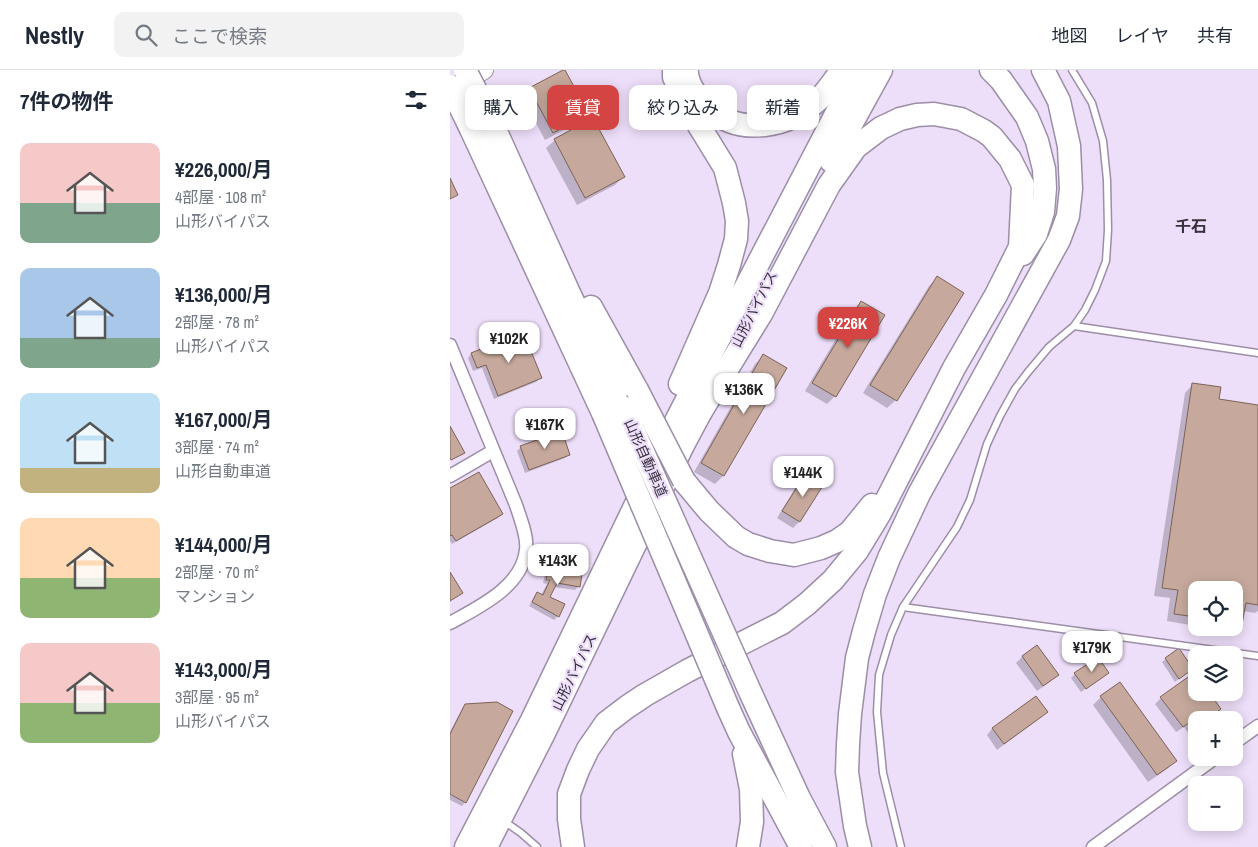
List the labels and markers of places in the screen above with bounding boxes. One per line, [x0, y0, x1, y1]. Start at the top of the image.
pin: ¥226K [813, 306, 883, 349]
pin: ¥102K [474, 322, 544, 364]
pin: ¥136K [709, 372, 779, 415]
pin: ¥167K [510, 408, 580, 450]
pin: ¥144K [768, 456, 838, 498]
pin: ¥143K [523, 544, 593, 586]
pin: ¥179K [1057, 630, 1127, 673]

